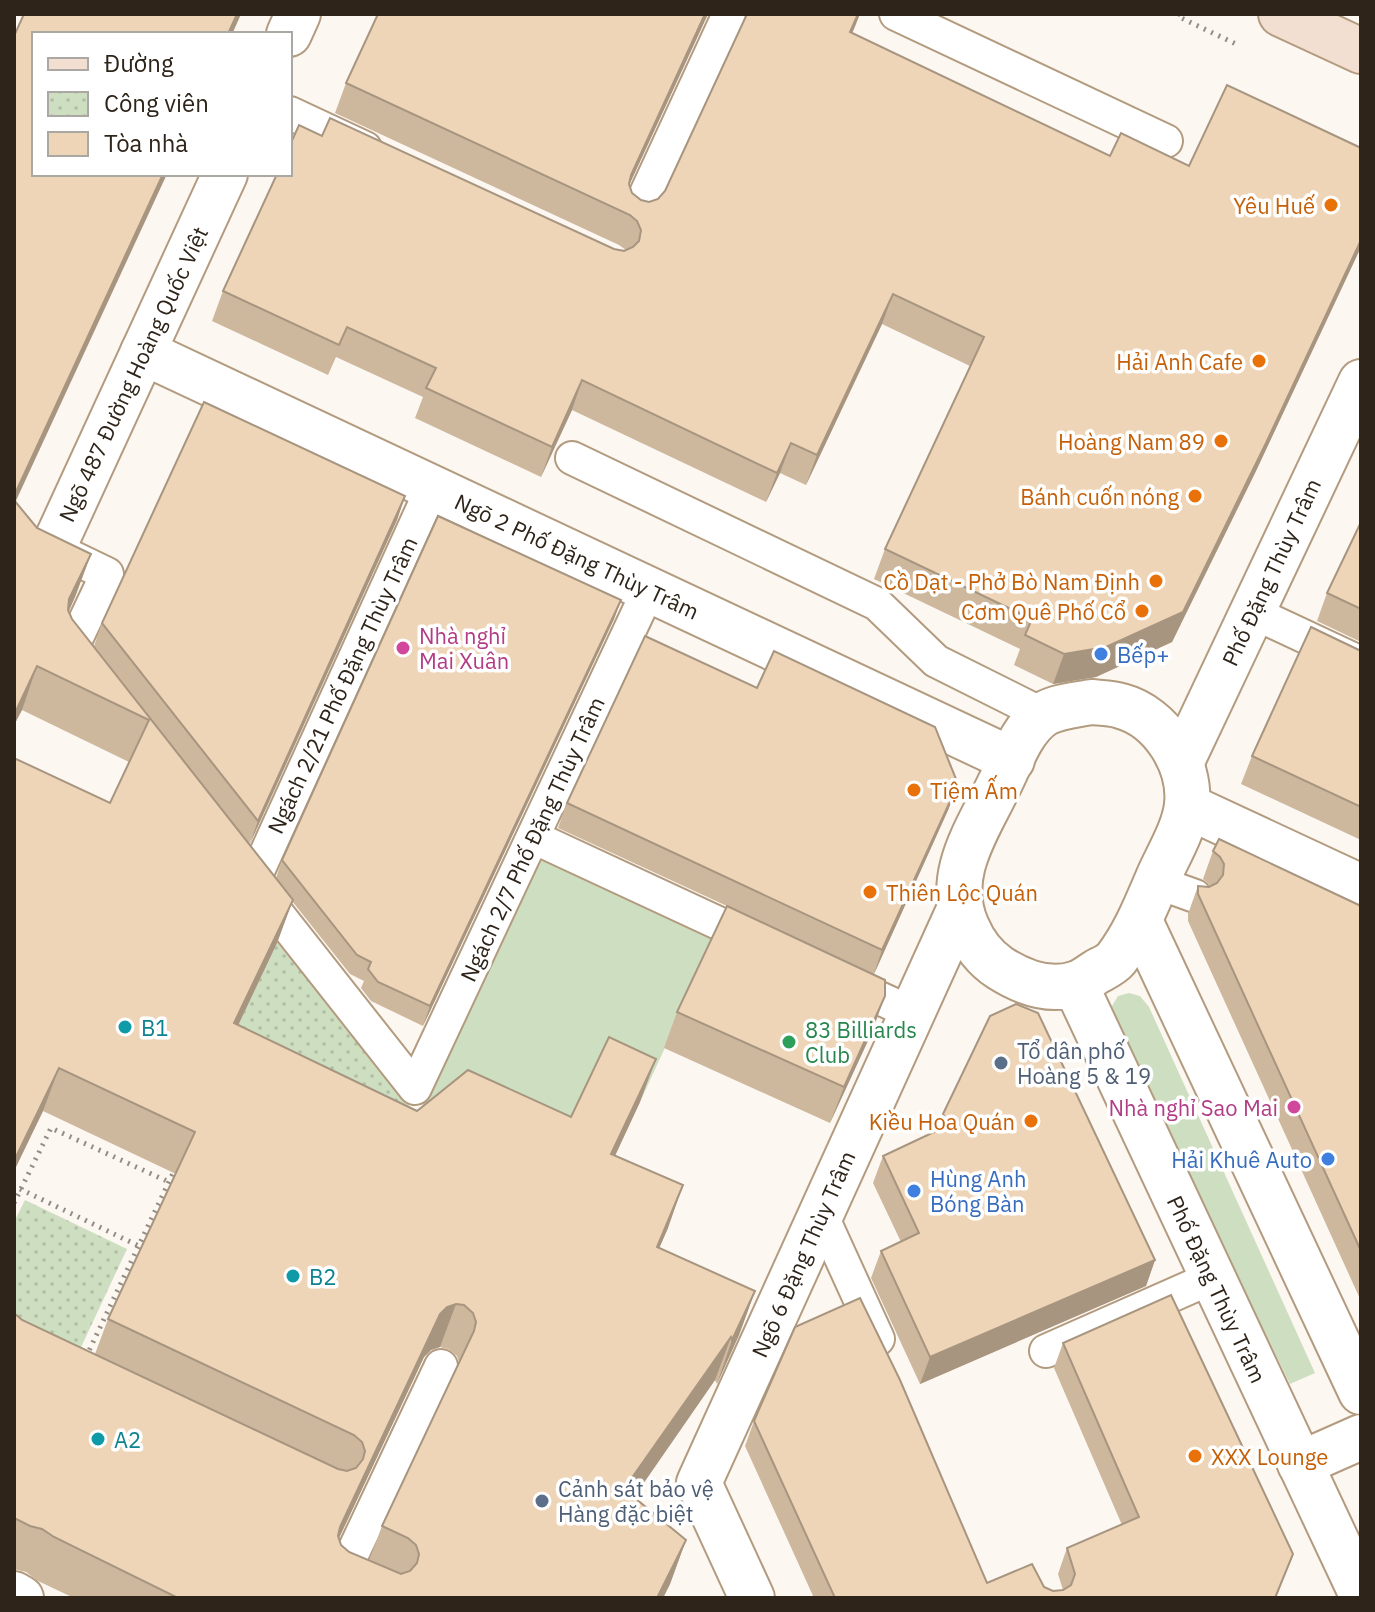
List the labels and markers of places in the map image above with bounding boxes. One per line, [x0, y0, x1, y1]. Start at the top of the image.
place label: Yêu Huế [1233, 191, 1315, 220]
marker: Yêu Huế [1322, 196, 1340, 214]
place label: Hải Anh Cafe [1116, 347, 1243, 376]
marker: Hải Anh Cafe [1250, 352, 1268, 370]
place label: Hoàng Nam 89 [1058, 427, 1205, 456]
marker: Hoàng Nam 89 [1212, 432, 1230, 450]
place label: Bánh cuốn nóng [1020, 482, 1179, 511]
marker: Bánh cuốn nóng [1186, 487, 1204, 505]
place label: Cồ Dạt - Phở Bò Nam Định [883, 567, 1140, 596]
marker: Cồ Dạt - Phở Bò Nam Định [1147, 572, 1165, 590]
place label: Cơm Quê Phố Cổ [961, 597, 1126, 626]
marker: Cơm Quê Phố Cổ [1133, 602, 1151, 620]
place label: Nhà nghỉ Mai Xuân [419, 621, 509, 675]
marker: Nhà nghỉ Mai Xuân [394, 639, 412, 657]
place label: Bếp+ [1117, 640, 1169, 669]
marker: Bếp+ [1092, 645, 1110, 663]
place label: Tiệm Ấm [930, 774, 1018, 805]
marker: Tiệm Ấm [905, 781, 923, 799]
place label: Thiên Lộc Quán [886, 878, 1038, 907]
marker: Thiên Lộc Quán [861, 883, 879, 901]
place label: B1 [141, 1013, 169, 1042]
place label: 83 Billiards Club [805, 1015, 917, 1069]
marker: B1 [116, 1018, 134, 1036]
marker: 83 Billiards Club [780, 1033, 798, 1051]
place label: Tổ dân phố Hoàng 5 & 19 [1017, 1036, 1151, 1090]
marker: Tổ dân phố Hoàng 5 & 19 [992, 1054, 1010, 1072]
place label: Nhà nghỉ Sao Mai [1109, 1093, 1278, 1122]
marker: Nhà nghỉ Sao Mai [1285, 1098, 1303, 1116]
place label: Kiều Hoa Quán [869, 1107, 1015, 1136]
marker: Kiều Hoa Quán [1022, 1112, 1040, 1130]
place label: Hải Khuê Auto [1171, 1145, 1312, 1174]
marker: Hải Khuê Auto [1319, 1150, 1337, 1168]
place label: Hùng Anh Bóng Bàn [930, 1164, 1026, 1218]
marker: Hùng Anh Bóng Bàn [905, 1182, 923, 1200]
place label: B2 [309, 1262, 337, 1291]
marker: B2 [284, 1267, 302, 1285]
place label: A2 [114, 1425, 141, 1454]
marker: A2 [89, 1430, 107, 1448]
place label: XXX Lounge [1211, 1442, 1328, 1471]
marker: XXX Lounge [1186, 1447, 1204, 1465]
place label: Cảnh sát bảo vệ Hàng đặc biệt [558, 1474, 714, 1528]
marker: Cảnh sát bảo vệ Hàng đặc biệt [533, 1492, 551, 1510]

